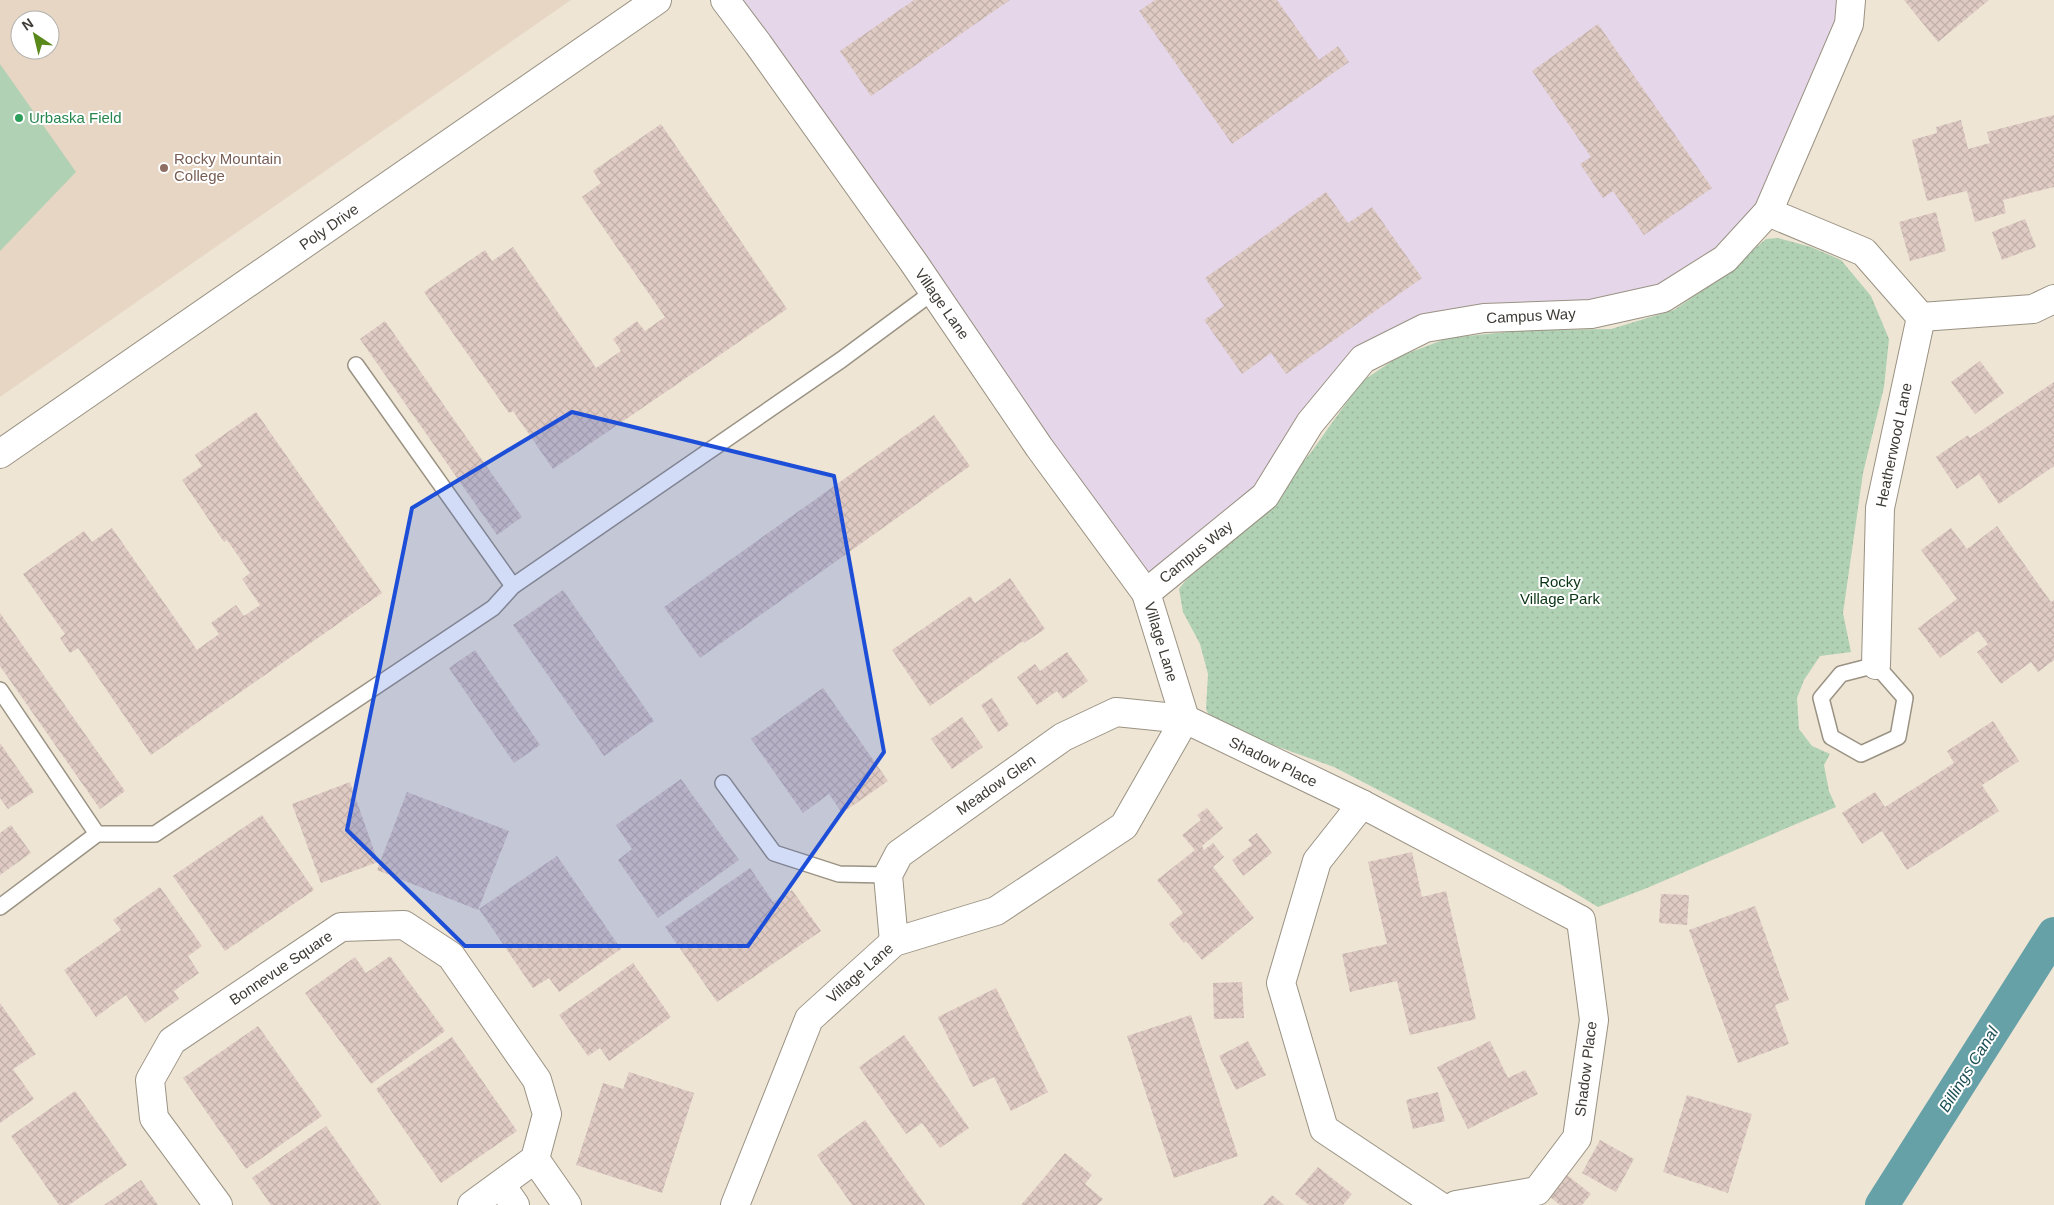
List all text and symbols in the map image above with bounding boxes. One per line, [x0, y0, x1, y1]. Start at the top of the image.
north arrow [10, 10, 60, 60]
text: N [19, 15, 36, 34]
place label: Urbaska Field [29, 109, 122, 126]
marker: Urbaska Field [13, 112, 25, 124]
place label: Rocky Mountain College [174, 150, 282, 184]
marker: Rocky Mountain College [158, 162, 170, 174]
street label: Poly Drive [296, 200, 362, 253]
street label: Village Lane [912, 265, 973, 342]
street label: Campus Way [1486, 305, 1577, 326]
street label: Heatherwood Lane [1872, 381, 1915, 509]
street label: Campus Way [1156, 517, 1236, 586]
park label: Rocky Village Park [1520, 573, 1600, 607]
street label: Village Lane [1141, 600, 1182, 684]
street label: Shadow Place [1226, 733, 1320, 790]
street label: Meadow Glen [953, 751, 1038, 818]
street label: Bonnevue Square [226, 927, 335, 1008]
street label: Village Lane [823, 939, 896, 1006]
street label: Shadow Place [1571, 1020, 1600, 1118]
water label: Billings Canal [1936, 1023, 2002, 1115]

